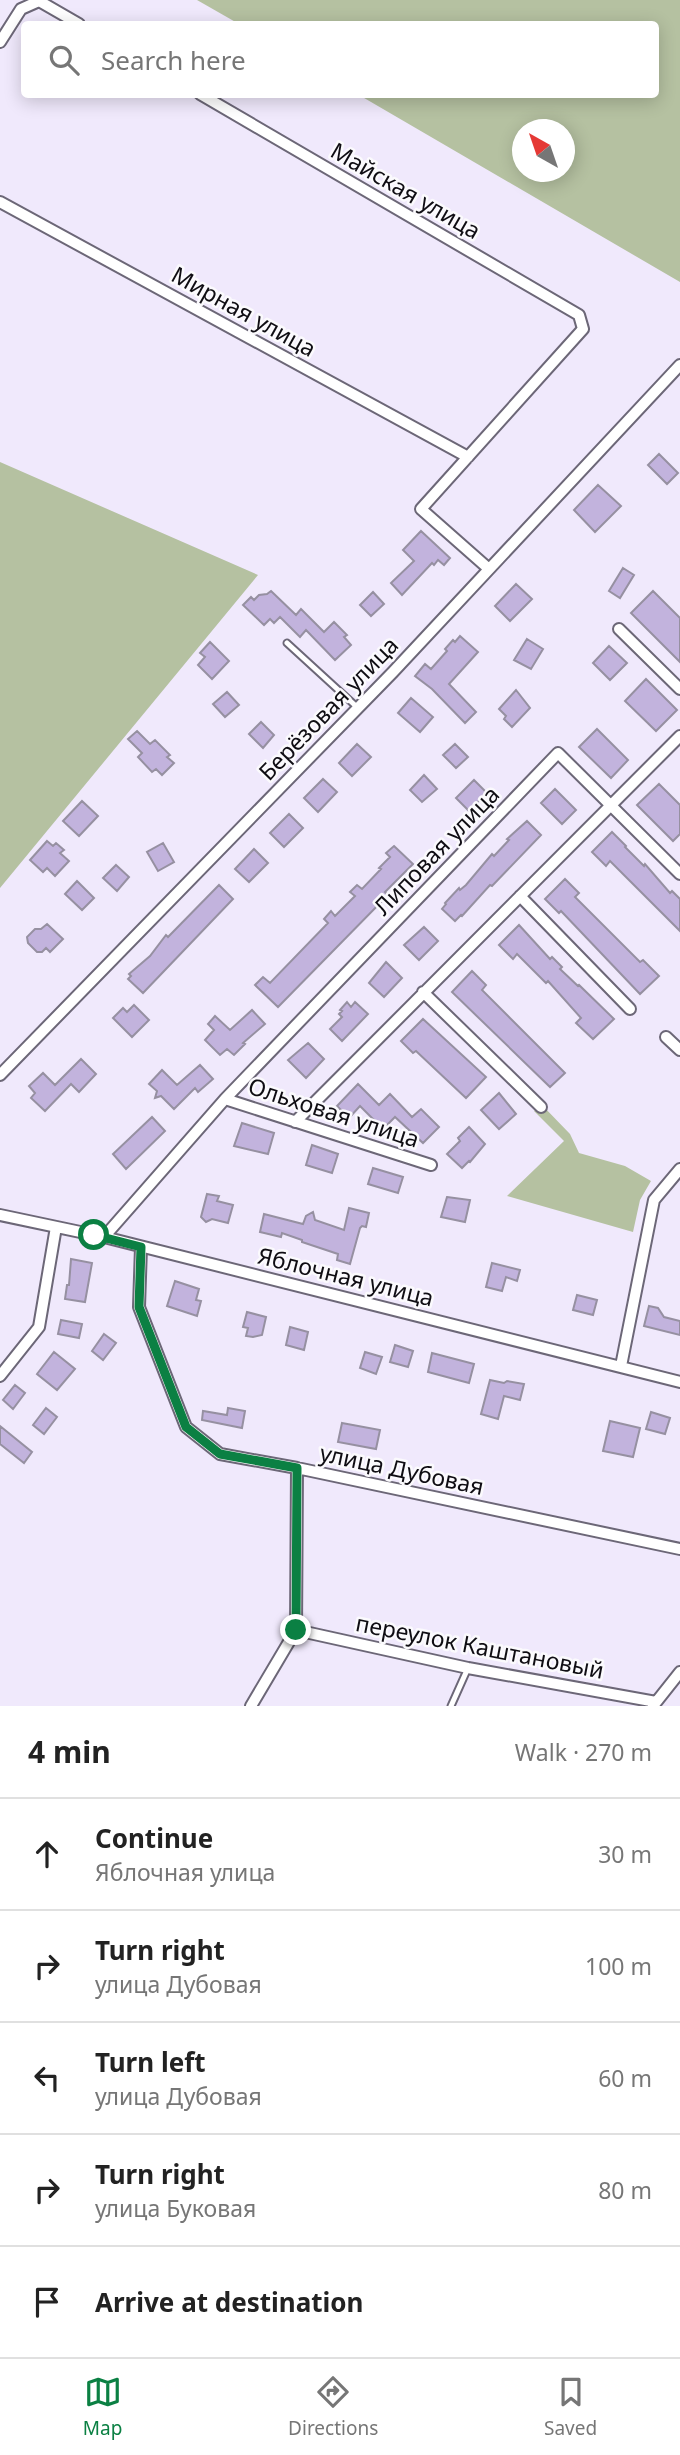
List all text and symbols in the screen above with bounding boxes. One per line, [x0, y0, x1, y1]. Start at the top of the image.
search box [21, 21, 659, 98]
icon: search [45, 41, 83, 79]
text: Search here [101, 42, 246, 78]
north arrow [512, 119, 575, 182]
street label: Майская улица [325, 134, 487, 246]
street label: Мирная улица [166, 258, 322, 364]
street label: Берёзовая улица [251, 629, 405, 787]
street label: Липовая улица [366, 778, 506, 922]
street label: Ольховая улица [244, 1069, 424, 1155]
route start [78, 1219, 109, 1250]
street label: Яблочная улица [255, 1239, 437, 1313]
street label: улица Дубовая [317, 1436, 487, 1502]
street label: переулок Каштановый [353, 1606, 607, 1686]
route end [280, 1614, 311, 1645]
text: 4 min [28, 1731, 111, 1772]
text: Walk · 270 m [515, 1736, 652, 1768]
text: Continue [95, 1820, 213, 1856]
icon: ahead [28, 1835, 66, 1873]
text: 30 m [598, 1838, 652, 1870]
text: Яблочная улица [95, 1856, 275, 1888]
text: Turn right [95, 1932, 225, 1968]
icon: right [28, 1947, 66, 1985]
text: 100 m [585, 1950, 652, 1982]
text: улица Дубовая [95, 1968, 262, 2000]
text: Turn left [95, 2044, 206, 2080]
icon: left [28, 2059, 66, 2097]
text: 60 m [598, 2062, 652, 2094]
text: улица Дубовая [95, 2080, 262, 2112]
text: Turn right [95, 2156, 225, 2192]
icon: right [28, 2171, 66, 2209]
text: 80 m [598, 2174, 652, 2206]
text: улица Буковая [95, 2192, 256, 2224]
icon: arrive [28, 2283, 66, 2321]
text: Arrive at destination [95, 2284, 364, 2320]
tab: Map [83, 2373, 122, 2441]
tab: Directions [288, 2373, 378, 2441]
tab: Saved [544, 2373, 597, 2441]

